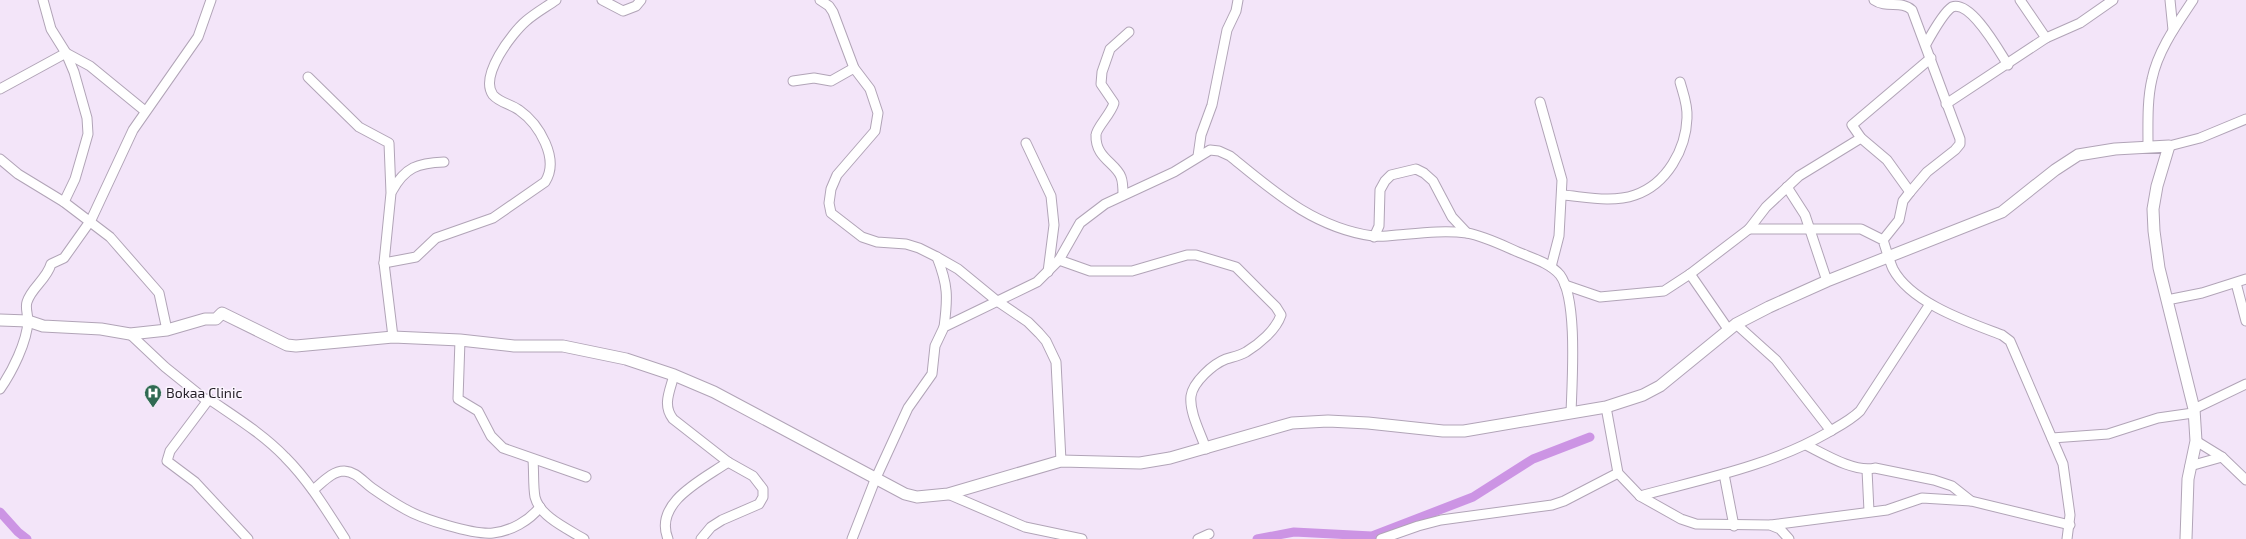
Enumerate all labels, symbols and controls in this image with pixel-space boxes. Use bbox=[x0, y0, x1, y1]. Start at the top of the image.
hospital icon: Bokaa Clinic bbox=[143, 383, 163, 408]
place label: Bokaa Clinic bbox=[166, 384, 242, 401]

